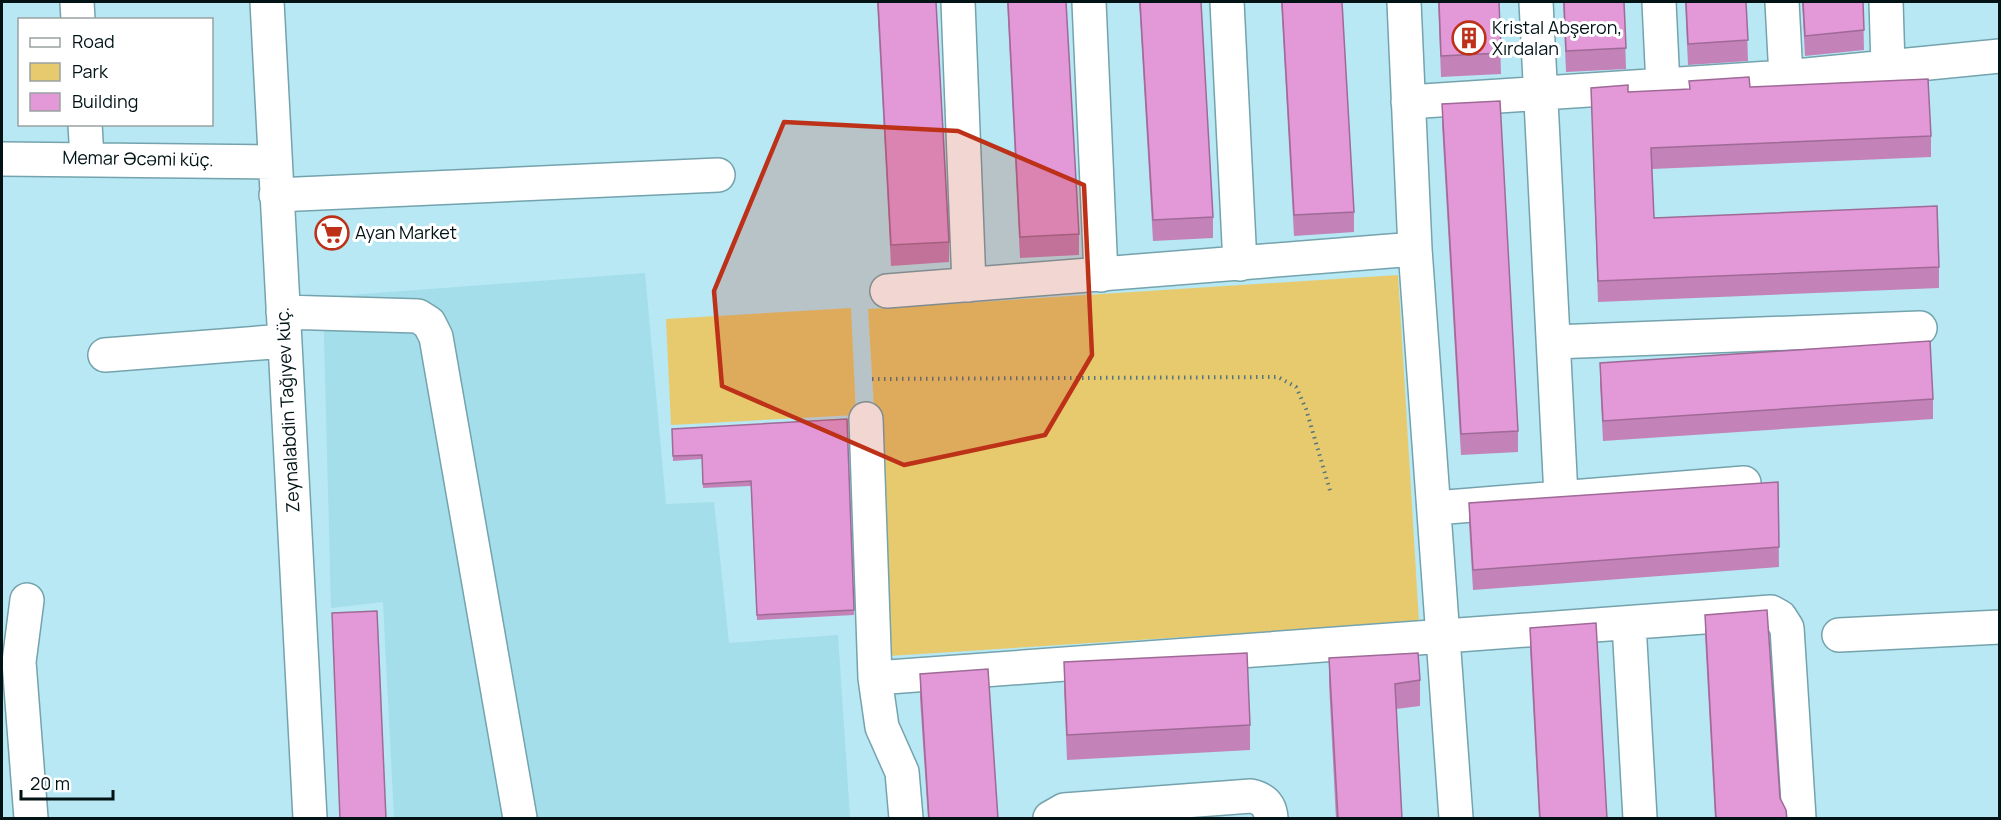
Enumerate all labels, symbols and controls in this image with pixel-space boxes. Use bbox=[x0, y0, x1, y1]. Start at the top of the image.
place label: Kristal Abşeron, Xırdalan bbox=[1492, 15, 1622, 60]
legend bbox=[18, 18, 213, 126]
building icon: Kristal Abşeron, Xırdalan bbox=[1451, 20, 1487, 56]
text: Road bbox=[72, 29, 115, 53]
text: Park bbox=[72, 59, 109, 83]
text: Building bbox=[72, 89, 138, 113]
street label: Memar Əcəmi küç. bbox=[62, 145, 214, 171]
supermarket icon: Ayan Market bbox=[314, 215, 350, 251]
place label: Ayan Market bbox=[355, 220, 457, 244]
street label: Zeynalabdin Tağıyev küç. bbox=[270, 307, 304, 513]
scale bar bbox=[21, 763, 112, 801]
text: 20 m bbox=[30, 771, 70, 795]

